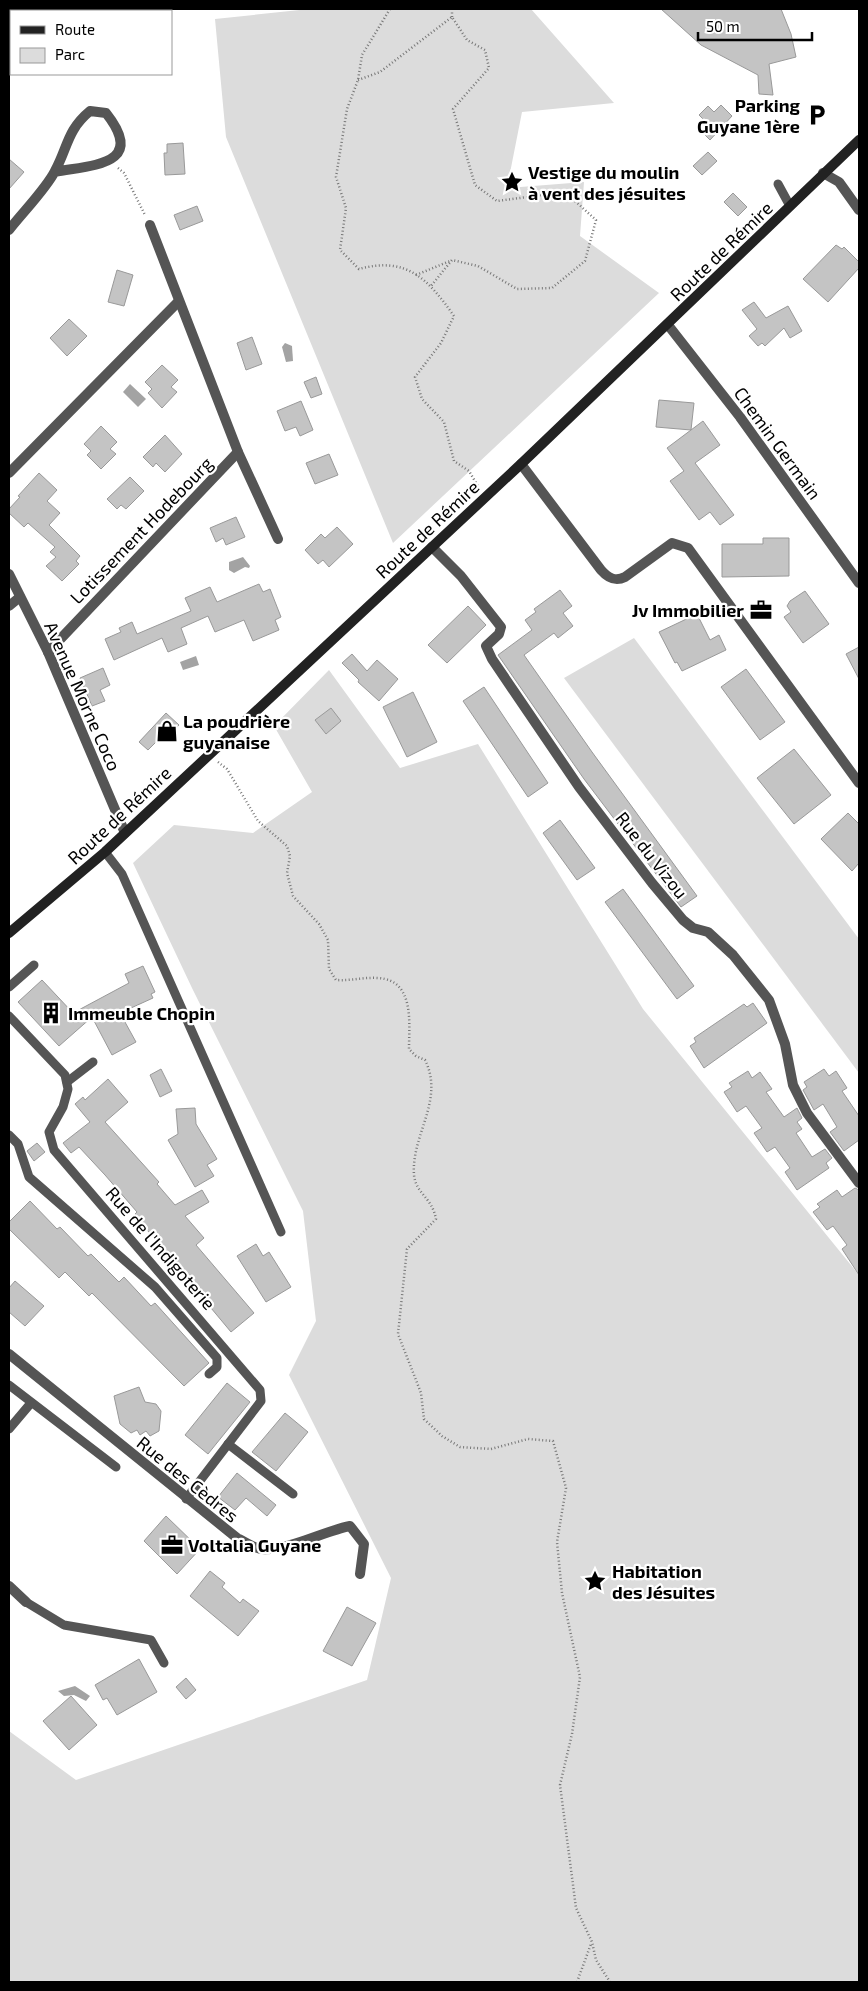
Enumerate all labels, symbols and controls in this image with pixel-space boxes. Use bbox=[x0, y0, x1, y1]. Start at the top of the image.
legend bbox=[10, 10, 172, 75]
scale bar bbox=[698, 10, 812, 42]
text: 50 m bbox=[706, 17, 740, 35]
text: Route bbox=[55, 20, 95, 38]
text: Parc bbox=[55, 45, 85, 63]
place label: Parking Guyane 1ère bbox=[697, 94, 801, 137]
parking icon: Parking Guyane 1ère bbox=[804, 102, 830, 128]
place label: Vestige du moulin à vent des jésuites bbox=[528, 161, 686, 204]
place icon: Vestige du moulin à vent des jésuites bbox=[499, 169, 525, 195]
street label: Route de Rémire bbox=[665, 197, 777, 305]
street label: Chemin Germain bbox=[730, 382, 826, 504]
street label: Lotissement Hodebourg bbox=[65, 452, 217, 608]
street label: Route de Rémire bbox=[371, 475, 483, 583]
office icon: Jv Immobilier bbox=[748, 597, 774, 623]
place label: Jv Immobilier bbox=[632, 599, 744, 621]
street label: Avenue Morne Coco bbox=[40, 618, 126, 774]
place label: La poudrière guyanaise bbox=[183, 710, 290, 753]
shop icon: La poudrière guyanaise bbox=[154, 718, 180, 744]
street label: Route de Rémire bbox=[63, 761, 175, 869]
street label: Rue du Vizou bbox=[611, 807, 693, 903]
building icon: Immeuble Chopin bbox=[38, 1000, 64, 1026]
place label: Immeuble Chopin bbox=[68, 1002, 215, 1024]
street label: Rue de l'Indigoterie bbox=[102, 1182, 220, 1314]
street label: Rue des Cèdres bbox=[133, 1431, 243, 1527]
office icon: Voltalia Guyane bbox=[159, 1532, 185, 1558]
place label: Voltalia Guyane bbox=[188, 1534, 321, 1556]
place label: Habitation des Jésuites bbox=[612, 1560, 715, 1603]
place icon: Habitation des Jésuites bbox=[582, 1568, 608, 1594]

